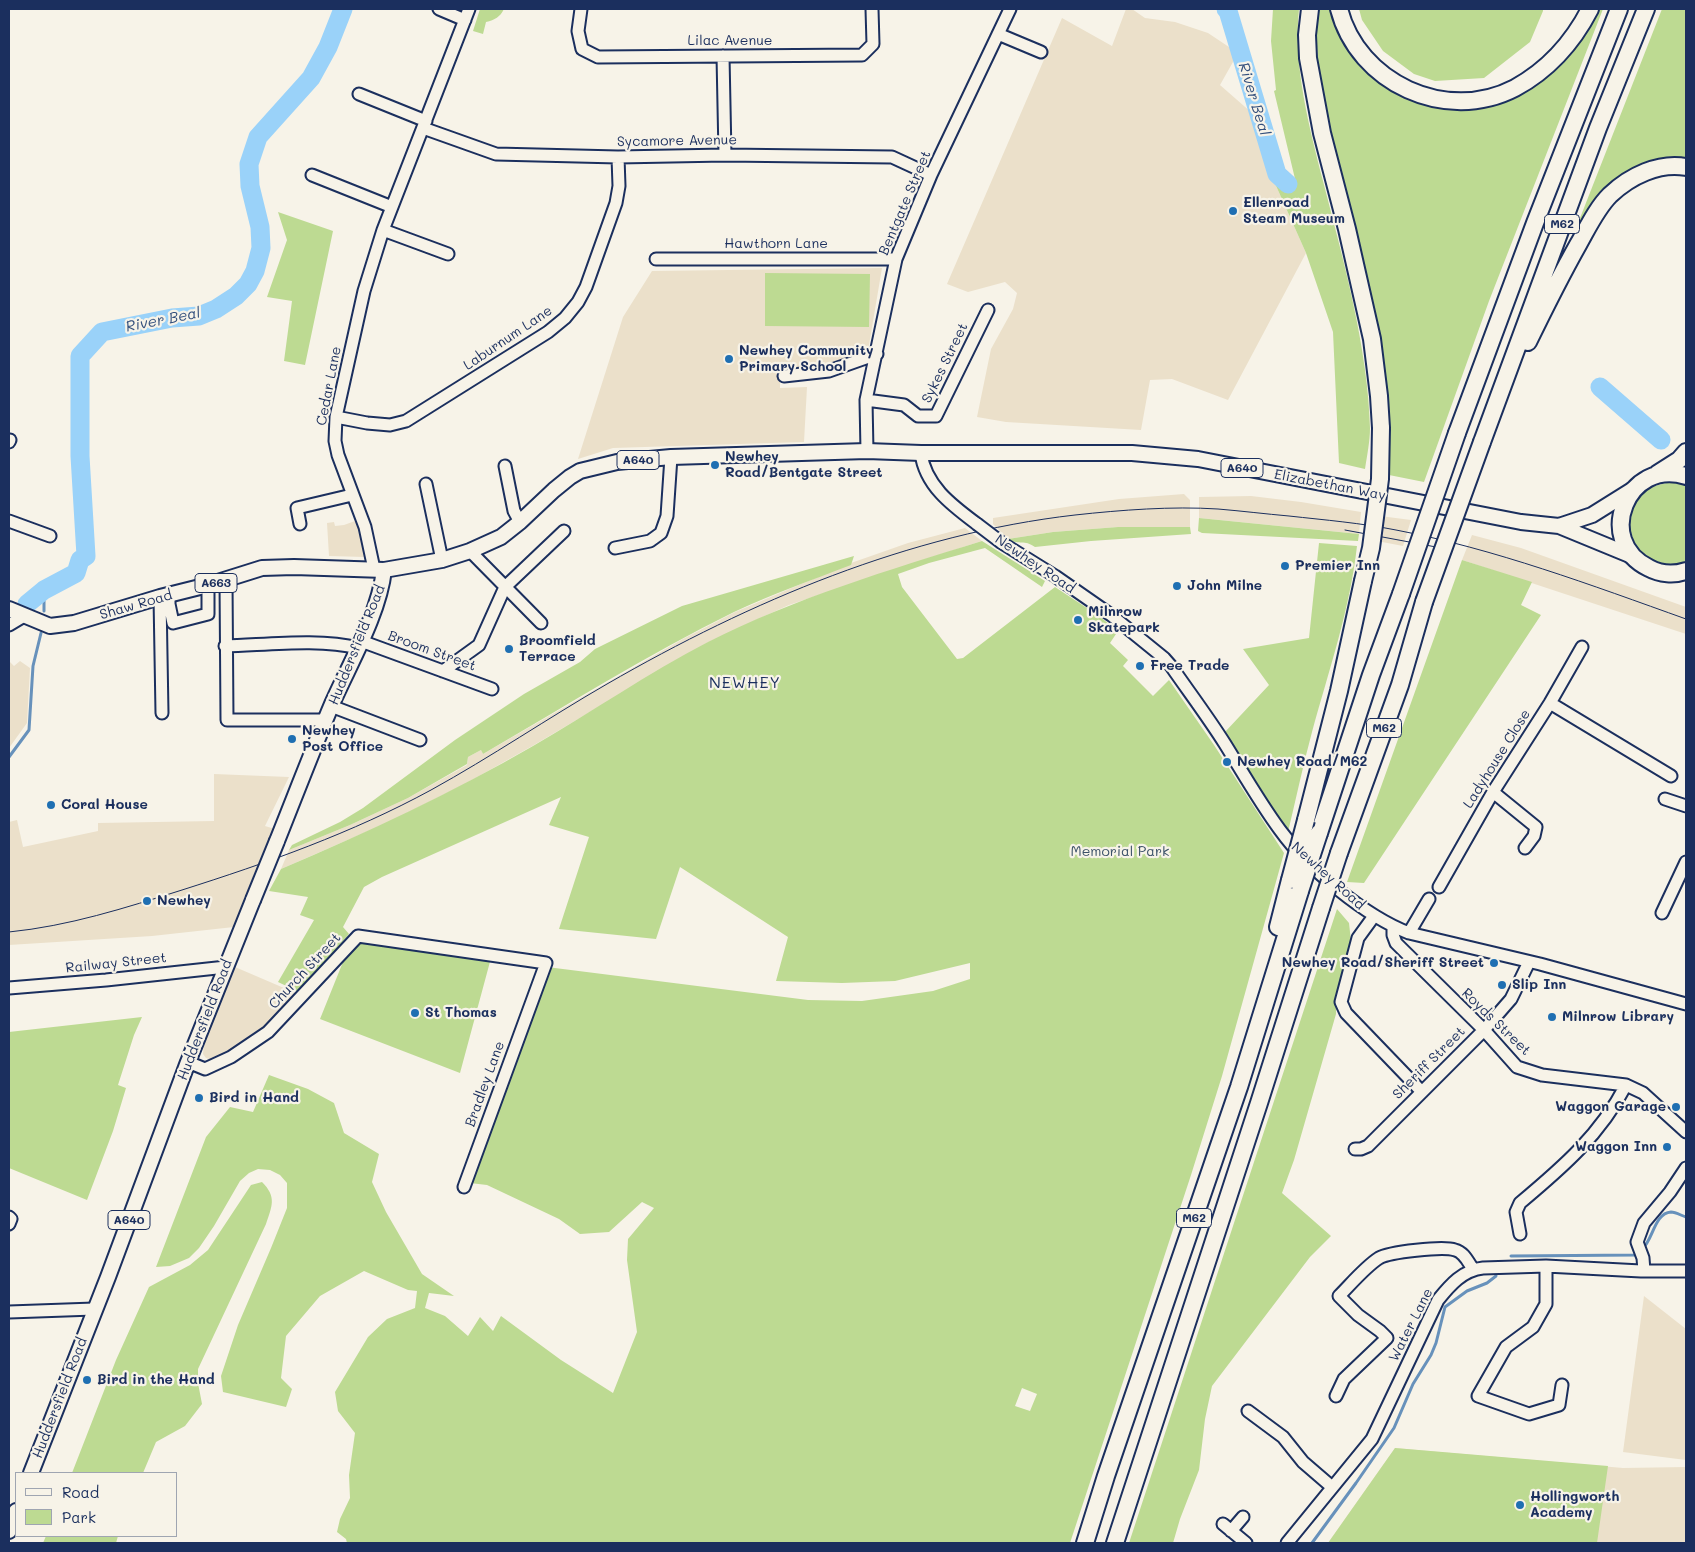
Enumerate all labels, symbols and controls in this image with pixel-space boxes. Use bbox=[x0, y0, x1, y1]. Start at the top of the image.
street label: Lilac Avenue bbox=[687, 33, 773, 49]
water label: River Beal bbox=[1234, 60, 1274, 138]
street label: Sycamore Avenue bbox=[617, 132, 737, 150]
street label: Bentgate Street bbox=[875, 148, 935, 258]
place label: Ellenroad Steam Museum bbox=[1243, 195, 1345, 228]
marker: Ellenroad Steam Museum bbox=[1227, 205, 1239, 217]
road number: M62 bbox=[1544, 214, 1580, 233]
street label: Hawthorn Lane bbox=[724, 236, 828, 252]
street label: Laburnum Lane bbox=[461, 302, 555, 374]
water label: River Beal bbox=[124, 304, 202, 336]
street label: Sykes Street bbox=[918, 320, 972, 406]
place label: Newhey Community Primary School bbox=[739, 343, 874, 376]
street label: Cedar Lane bbox=[313, 345, 345, 427]
marker: Newhey Community Primary School bbox=[723, 353, 735, 365]
place label: Newhey Road/Bentgate Street bbox=[725, 449, 883, 482]
road number: A640 bbox=[617, 450, 659, 470]
road number: A640 bbox=[1221, 458, 1263, 478]
marker: Newhey Road/Bentgate Street bbox=[709, 459, 721, 471]
street label: Elizabethan Way bbox=[1273, 466, 1387, 504]
street label: Newhey Road bbox=[992, 531, 1078, 597]
place label: Premier Inn bbox=[1295, 558, 1380, 574]
marker: Premier Inn bbox=[1279, 560, 1291, 572]
road number: A663 bbox=[195, 574, 237, 592]
place label: John Milne bbox=[1187, 578, 1262, 594]
marker: John Milne bbox=[1171, 580, 1183, 592]
street label: Huddersfield Road bbox=[325, 582, 389, 708]
street label: Shaw Road bbox=[98, 587, 174, 623]
place label: Milnrow Skatepark bbox=[1088, 604, 1160, 636]
marker: Milnrow Skatepark bbox=[1072, 614, 1084, 626]
street label: Broom Street bbox=[386, 627, 478, 675]
place label: Broomfield Terrace bbox=[519, 633, 596, 666]
marker: Broomfield Terrace bbox=[503, 643, 515, 655]
place label: Free Trade bbox=[1150, 658, 1229, 674]
marker: Free Trade bbox=[1134, 660, 1146, 672]
district label: NEWHEY bbox=[708, 673, 782, 693]
street label: Ladyhouse Close bbox=[1460, 706, 1534, 812]
road number: M62 bbox=[1366, 718, 1402, 738]
place label: Newhey Post Office bbox=[302, 723, 383, 756]
marker: Newhey Post Office bbox=[286, 733, 298, 745]
place label: Newhey Road/M62 bbox=[1237, 754, 1367, 770]
marker: Newhey Road/M62 bbox=[1221, 756, 1233, 768]
place label: Coral House bbox=[61, 797, 148, 813]
marker: Coral House bbox=[45, 799, 57, 811]
street label: Newhey Road bbox=[1288, 839, 1368, 913]
park label: Memorial Park bbox=[1070, 844, 1170, 860]
place label: Newhey bbox=[157, 893, 211, 909]
marker: Newhey bbox=[141, 895, 153, 907]
street label: Church Street bbox=[266, 930, 344, 1012]
street label: Railway Street bbox=[65, 949, 167, 977]
place label: Newhey Road/Sheriff Street bbox=[1282, 955, 1484, 971]
street label: Huddersfield Road bbox=[174, 957, 236, 1083]
marker: Newhey Road/Sheriff Street bbox=[1488, 957, 1500, 969]
place label: Slip Inn bbox=[1512, 977, 1566, 993]
marker: Slip Inn bbox=[1496, 979, 1508, 991]
street label: Royds Street bbox=[1458, 985, 1534, 1059]
place label: St Thomas bbox=[425, 1005, 497, 1021]
marker: St Thomas bbox=[409, 1007, 421, 1019]
place label: Milnrow Library bbox=[1562, 1009, 1674, 1025]
marker: Milnrow Library bbox=[1546, 1011, 1558, 1023]
street label: Sheriff Street bbox=[1389, 1023, 1469, 1103]
street label: Bradley Lane bbox=[462, 1039, 508, 1129]
place label: Bird in Hand bbox=[209, 1090, 299, 1106]
marker: Bird in Hand bbox=[193, 1092, 205, 1104]
place label: Waggon Garage bbox=[1555, 1099, 1666, 1115]
marker: Waggon Garage bbox=[1670, 1101, 1682, 1113]
place label: Waggon Inn bbox=[1575, 1139, 1657, 1155]
marker: Waggon Inn bbox=[1661, 1141, 1673, 1153]
road number: M62 bbox=[1176, 1208, 1212, 1228]
road number: A640 bbox=[108, 1210, 150, 1230]
street label: Water Lane bbox=[1385, 1286, 1437, 1364]
street label: Huddersfield Road bbox=[29, 1335, 91, 1461]
place label: Bird in the Hand bbox=[97, 1372, 215, 1388]
marker: Bird in the Hand bbox=[81, 1374, 93, 1386]
legend bbox=[15, 1472, 178, 1537]
text: Road bbox=[62, 1482, 99, 1502]
place label: Hollingworth Academy bbox=[1530, 1489, 1619, 1521]
marker: Hollingworth Academy bbox=[1514, 1499, 1526, 1511]
text: Park bbox=[62, 1507, 96, 1527]

